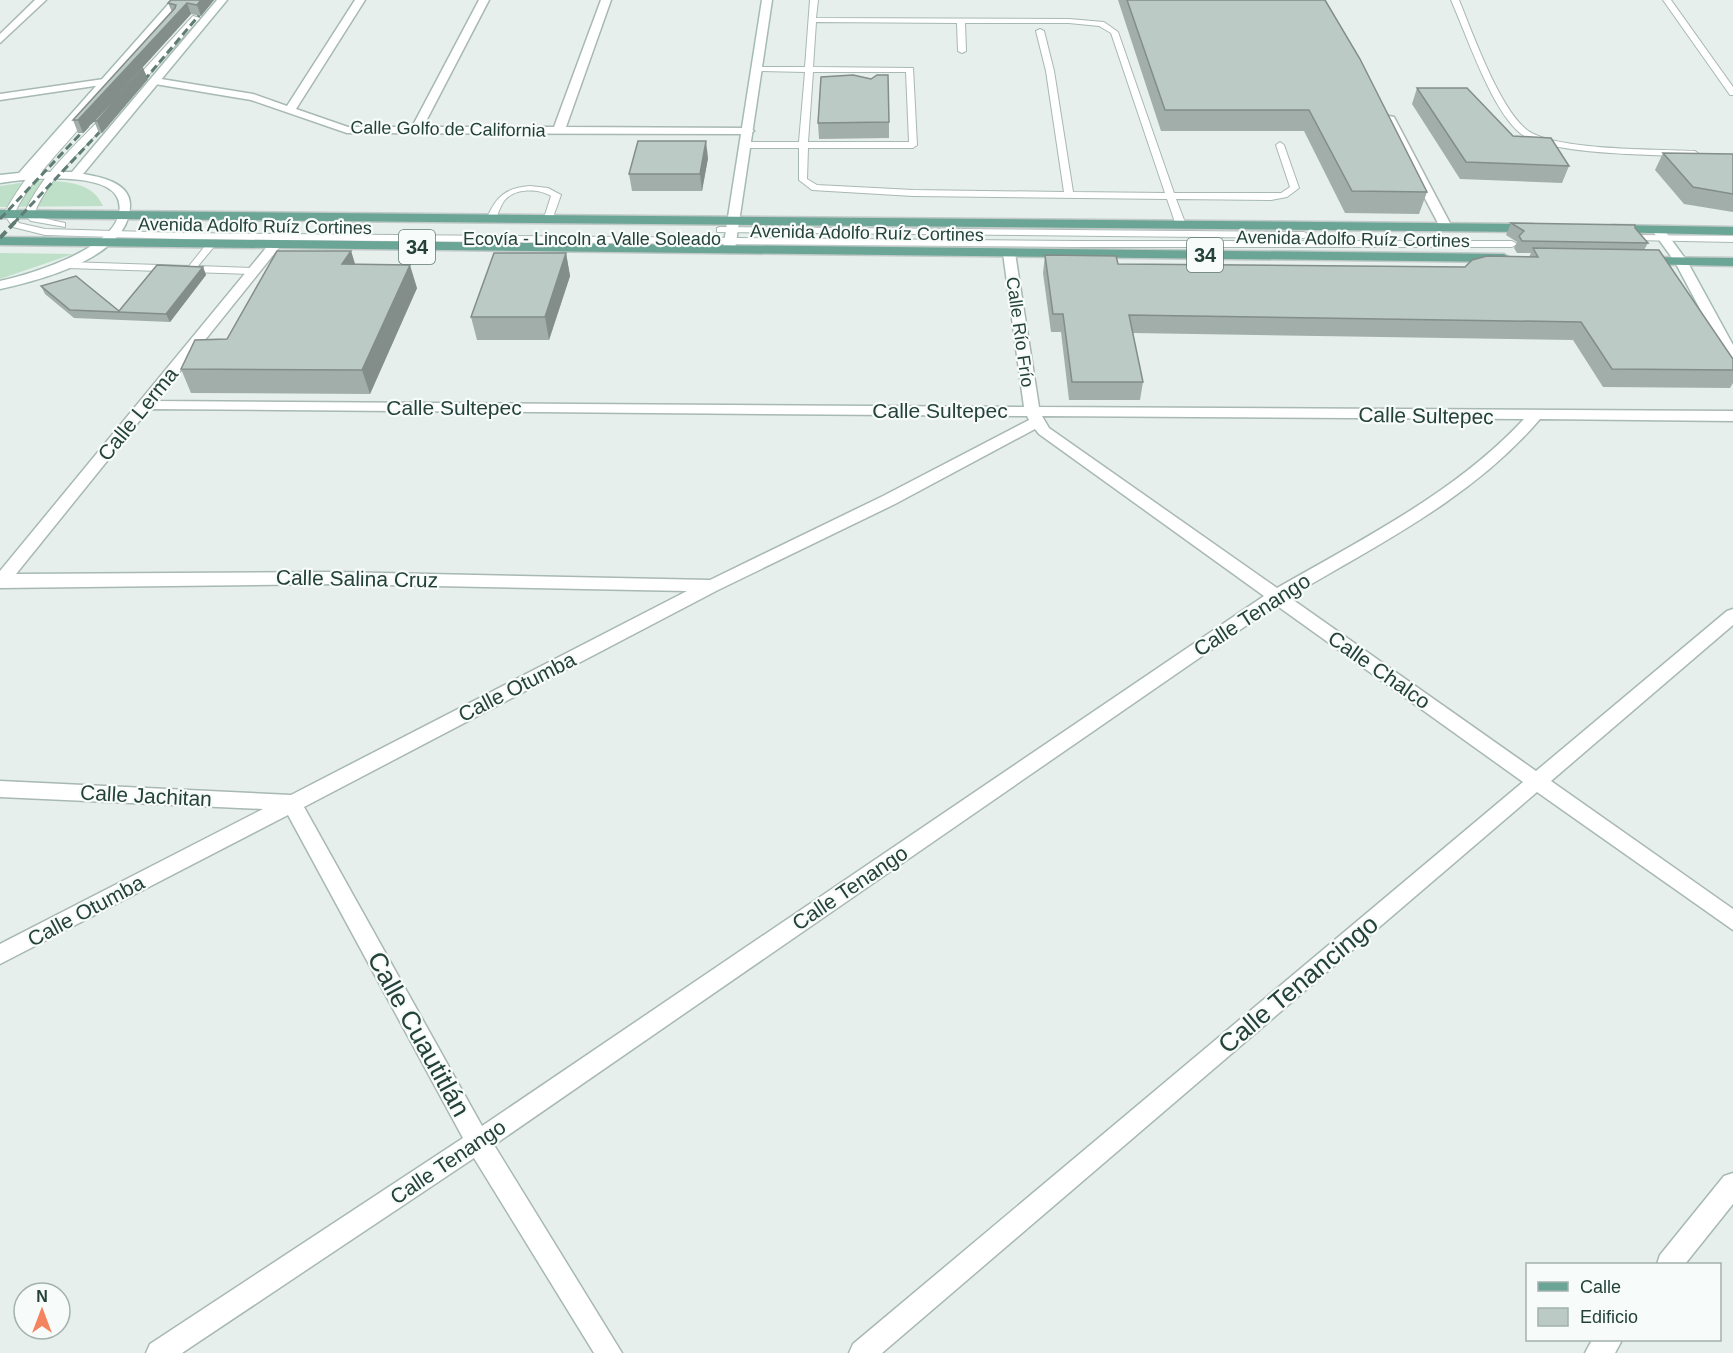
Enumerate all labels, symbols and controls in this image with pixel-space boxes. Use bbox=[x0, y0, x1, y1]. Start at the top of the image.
street label: Calle Golfo de California bbox=[350, 117, 547, 141]
street label: Avenida Adolfo Ruíz Cortines bbox=[138, 214, 372, 238]
street label: Avenida Adolfo Ruíz Cortines bbox=[750, 221, 984, 245]
street label: Avenida Adolfo Ruíz Cortines bbox=[1236, 227, 1470, 251]
street label: Ecovía - Lincoln a Valle Soleado bbox=[463, 229, 721, 249]
road number: 34 bbox=[399, 230, 435, 264]
road number: 34 bbox=[1187, 238, 1223, 272]
street label: Calle Río Frío bbox=[1002, 276, 1038, 388]
street label: Calle Lerma bbox=[93, 362, 182, 465]
street label: Calle Sultepec bbox=[386, 396, 522, 419]
street label: Calle Sultepec bbox=[872, 399, 1008, 422]
street label: Calle Sultepec bbox=[1358, 403, 1494, 428]
street label: Calle Salina Cruz bbox=[276, 566, 438, 591]
street label: Calle Tenango bbox=[1189, 568, 1314, 661]
street label: Calle Chalco bbox=[1324, 626, 1435, 713]
street label: Calle Otumba bbox=[454, 647, 579, 726]
street label: Calle Jachitan bbox=[80, 781, 212, 810]
street label: Calle Tenango bbox=[788, 841, 912, 935]
street label: Calle Otumba bbox=[24, 870, 148, 951]
street label: Calle Tenancingo bbox=[1212, 909, 1384, 1059]
street label: Calle Cuautitlán bbox=[361, 946, 477, 1122]
street label: Calle Tenango bbox=[386, 1115, 510, 1209]
legend bbox=[1526, 1263, 1721, 1341]
text: Calle bbox=[1580, 1277, 1621, 1297]
north arrow bbox=[12, 1281, 72, 1341]
text: N bbox=[36, 1288, 48, 1305]
text: Edificio bbox=[1580, 1307, 1638, 1327]

